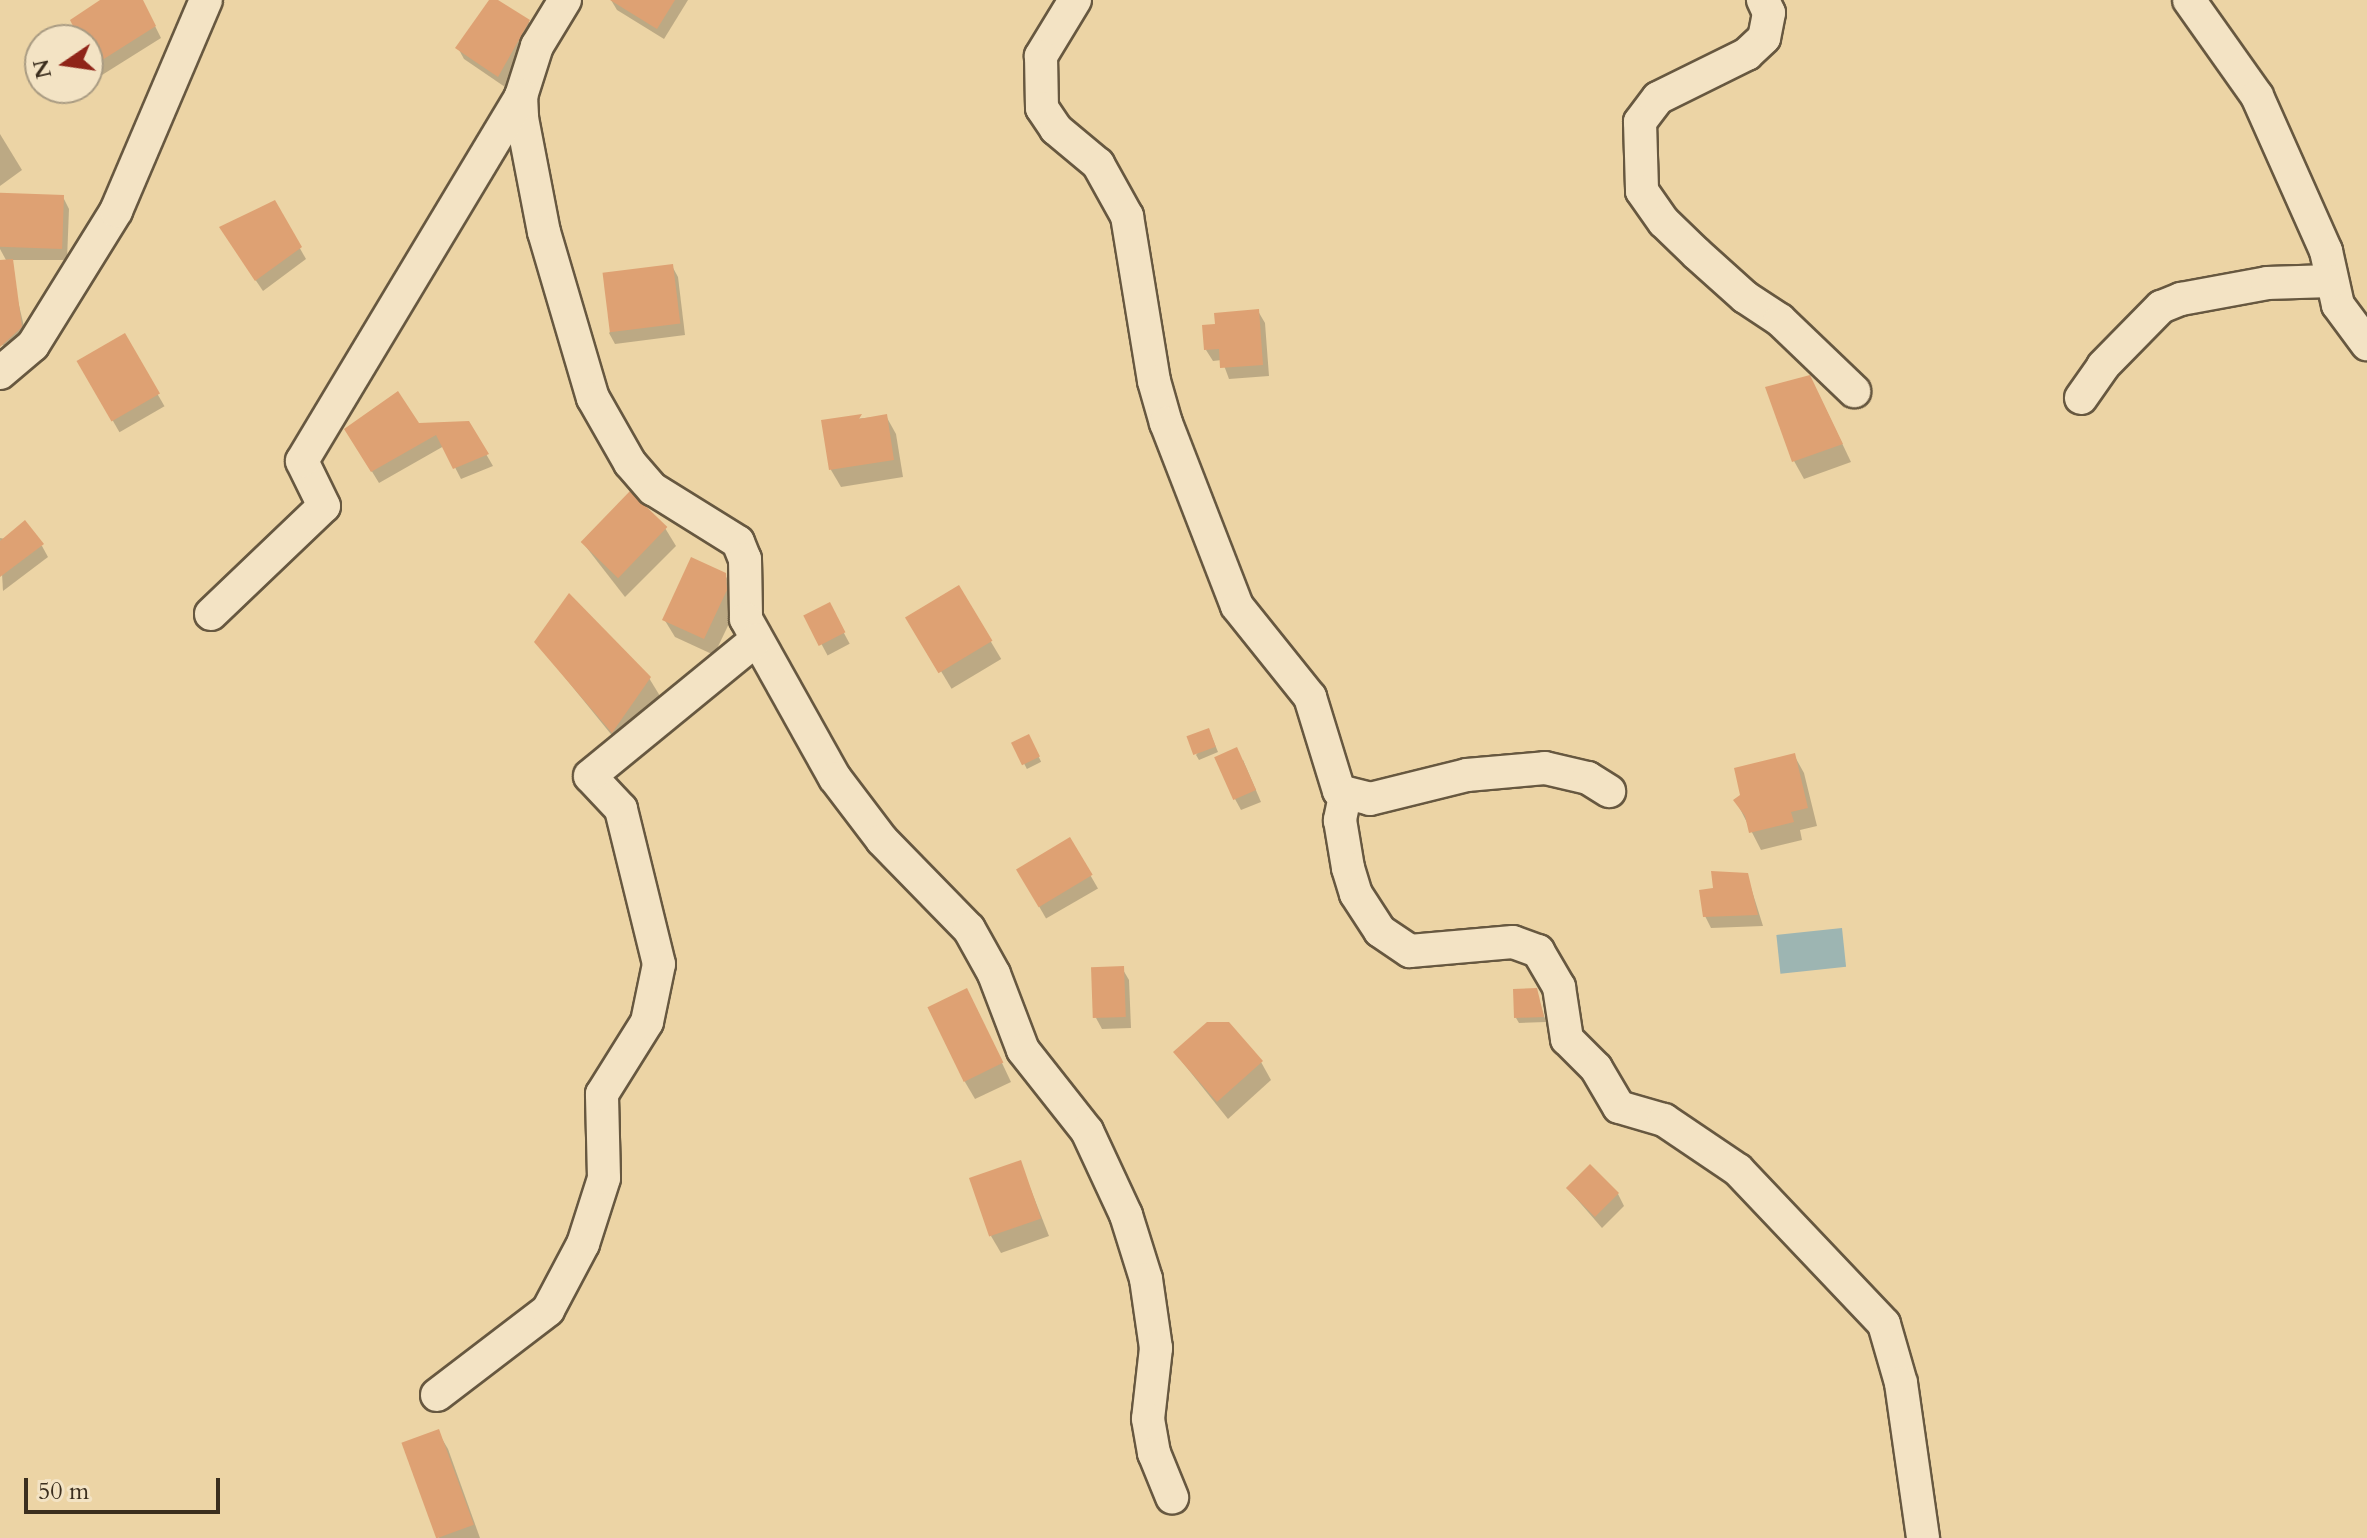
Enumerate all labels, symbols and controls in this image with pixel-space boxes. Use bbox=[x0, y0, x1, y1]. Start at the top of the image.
north arrow bbox=[24, 24, 104, 104]
text: N bbox=[26, 56, 59, 82]
scale bar bbox=[28, 1462, 224, 1512]
text: 50 m bbox=[38, 1475, 89, 1508]

